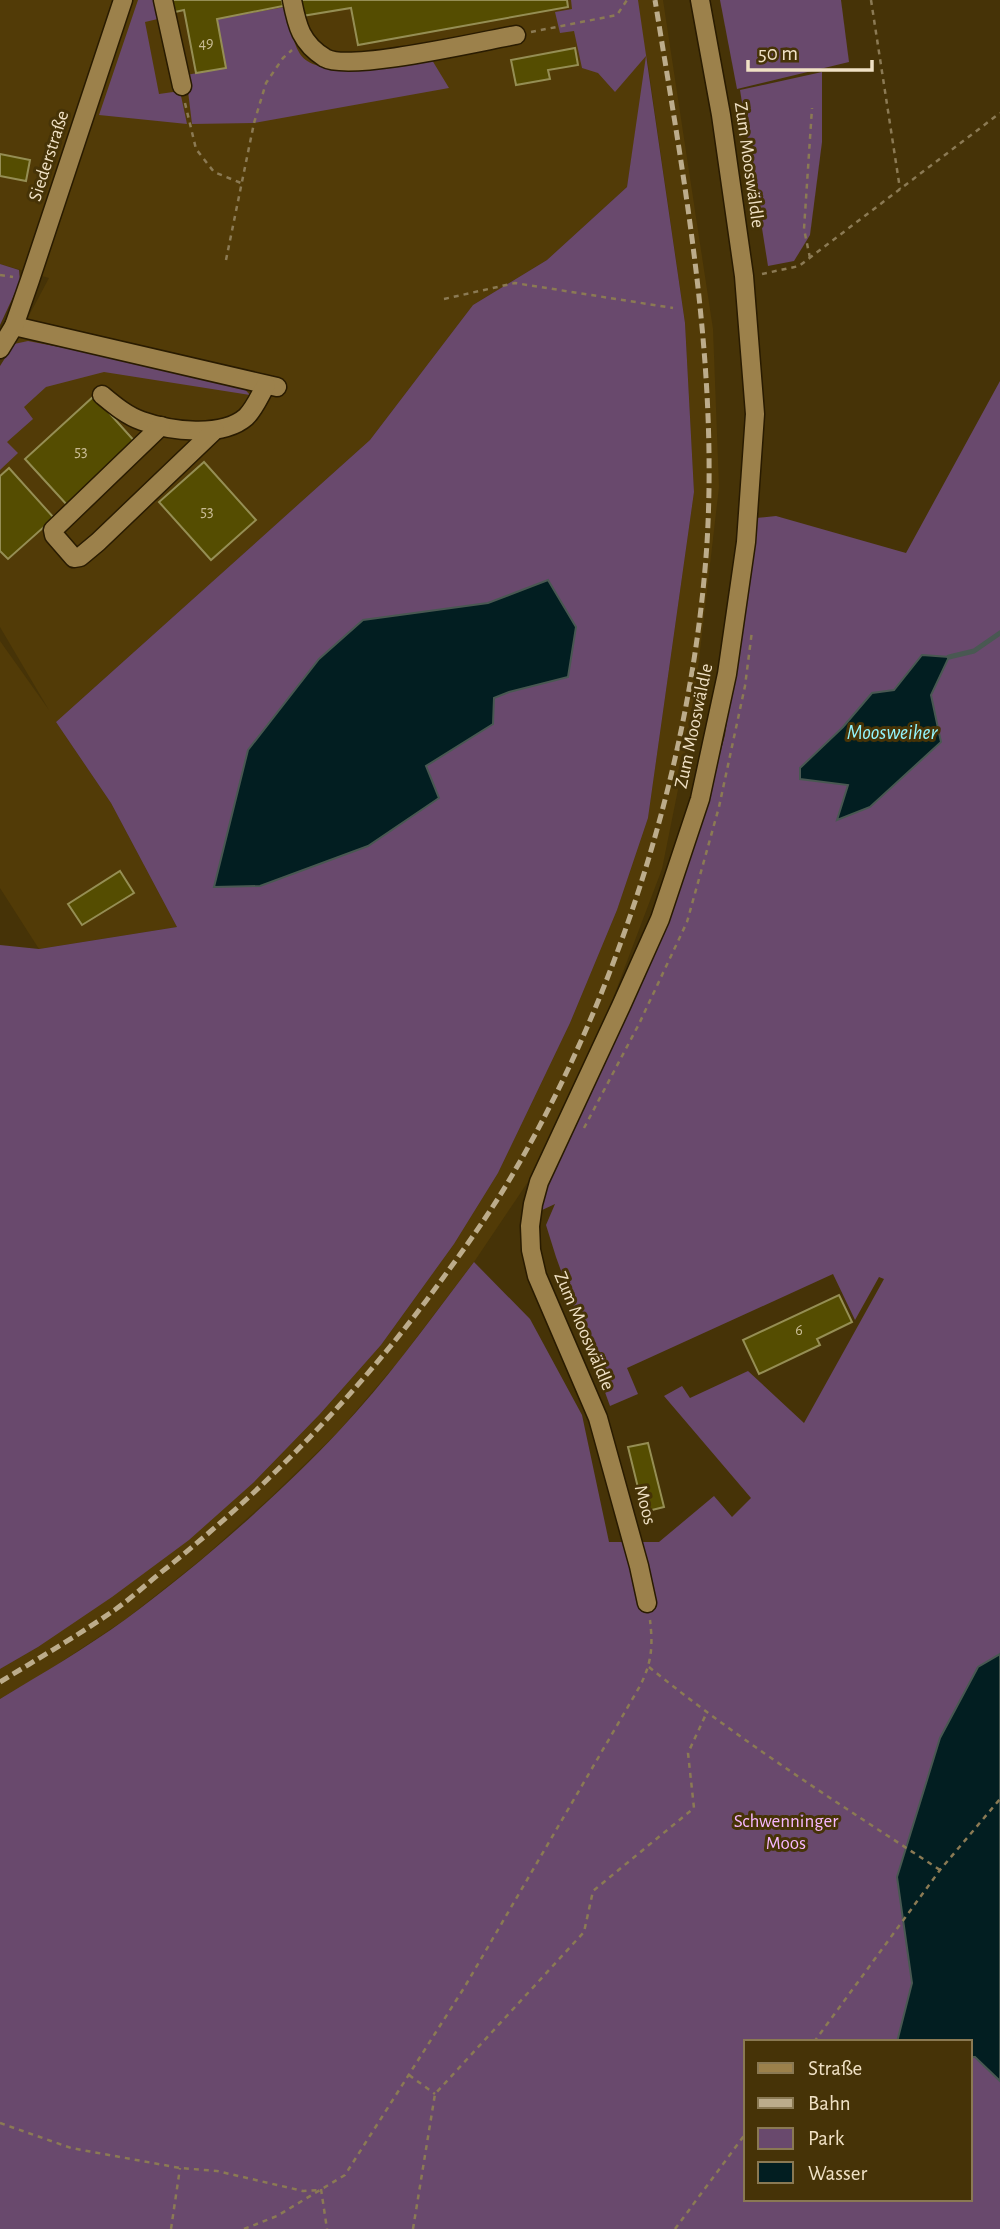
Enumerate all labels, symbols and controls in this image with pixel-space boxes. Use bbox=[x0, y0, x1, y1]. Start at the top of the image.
scale bar bbox=[748, 28, 872, 72]
house number: 49 bbox=[198, 35, 214, 51]
text: 50 m bbox=[758, 43, 798, 64]
street label: Zum Mooswäldle bbox=[731, 101, 767, 229]
street label: Siederstraße bbox=[25, 108, 73, 204]
house number: 53 bbox=[74, 443, 88, 459]
house number: 53 bbox=[200, 503, 214, 519]
street label: Zum Mooswäldle bbox=[671, 662, 717, 790]
water label: Moosweiher bbox=[847, 722, 938, 743]
street label: Zum Mooswäldle bbox=[550, 1269, 618, 1393]
house number: 6 bbox=[795, 1322, 803, 1338]
street label: Moos bbox=[631, 1483, 659, 1527]
park label: Schwenninger Moos bbox=[734, 1812, 838, 1853]
legend bbox=[744, 2040, 972, 2201]
text: Straße bbox=[808, 2058, 862, 2079]
text: Bahn bbox=[808, 2093, 851, 2114]
text: Park bbox=[808, 2128, 845, 2149]
text: Wasser bbox=[808, 2163, 868, 2184]

